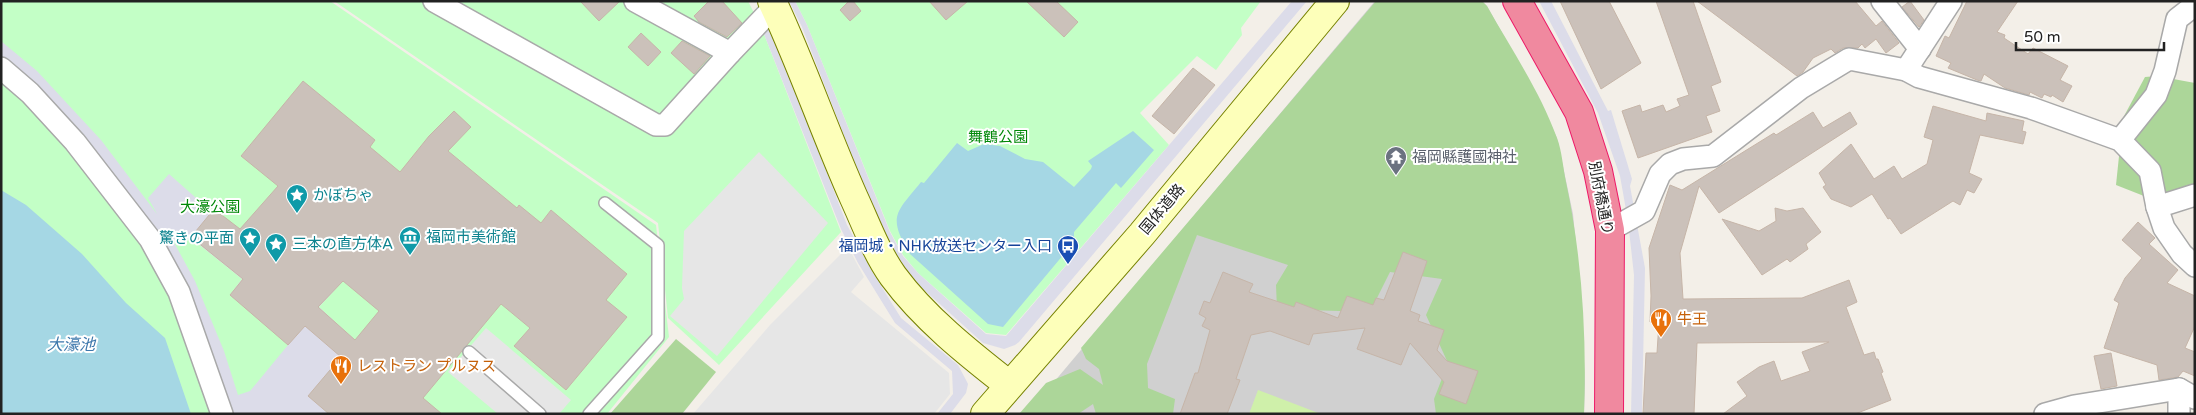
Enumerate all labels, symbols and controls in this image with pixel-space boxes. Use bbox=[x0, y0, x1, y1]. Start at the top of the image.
scale bar bbox=[2016, 20, 2164, 52]
text: 50 m bbox=[2024, 28, 2061, 46]
park label: 舞鶴公園 bbox=[968, 128, 1028, 146]
temple icon: 福岡縣護國神社 bbox=[1384, 145, 1408, 176]
place label: 福岡縣護國神社 bbox=[1412, 148, 1517, 166]
street label: 別府橋通り bbox=[1585, 159, 1617, 237]
street label: 国体道路 bbox=[1136, 180, 1188, 238]
place icon: かぼちゃ bbox=[285, 183, 309, 214]
place label: かぼちゃ bbox=[313, 186, 373, 204]
park label: 大濠公園 bbox=[180, 198, 240, 216]
museum icon: 福岡市美術館 bbox=[398, 225, 422, 256]
place icon: 驚きの平面 bbox=[238, 226, 262, 257]
place label: 福岡市美術館 bbox=[426, 228, 516, 246]
place label: 驚きの平面 bbox=[159, 229, 234, 247]
place icon: 三本の直方体A bbox=[264, 232, 288, 263]
bus stop icon: 福岡城・NHK放送センター入口 bbox=[1056, 234, 1080, 265]
place label: 三本の直方体A bbox=[292, 235, 393, 253]
place label: 福岡城・NHK放送センター入口 bbox=[839, 237, 1052, 255]
restaurant icon: 牛王 bbox=[1649, 307, 1673, 338]
place label: 牛王 bbox=[1677, 310, 1707, 328]
water label: 大濠池 bbox=[47, 335, 97, 355]
restaurant icon: レストラン プルヌス bbox=[329, 354, 353, 385]
place label: レストラン プルヌス bbox=[357, 357, 496, 375]

